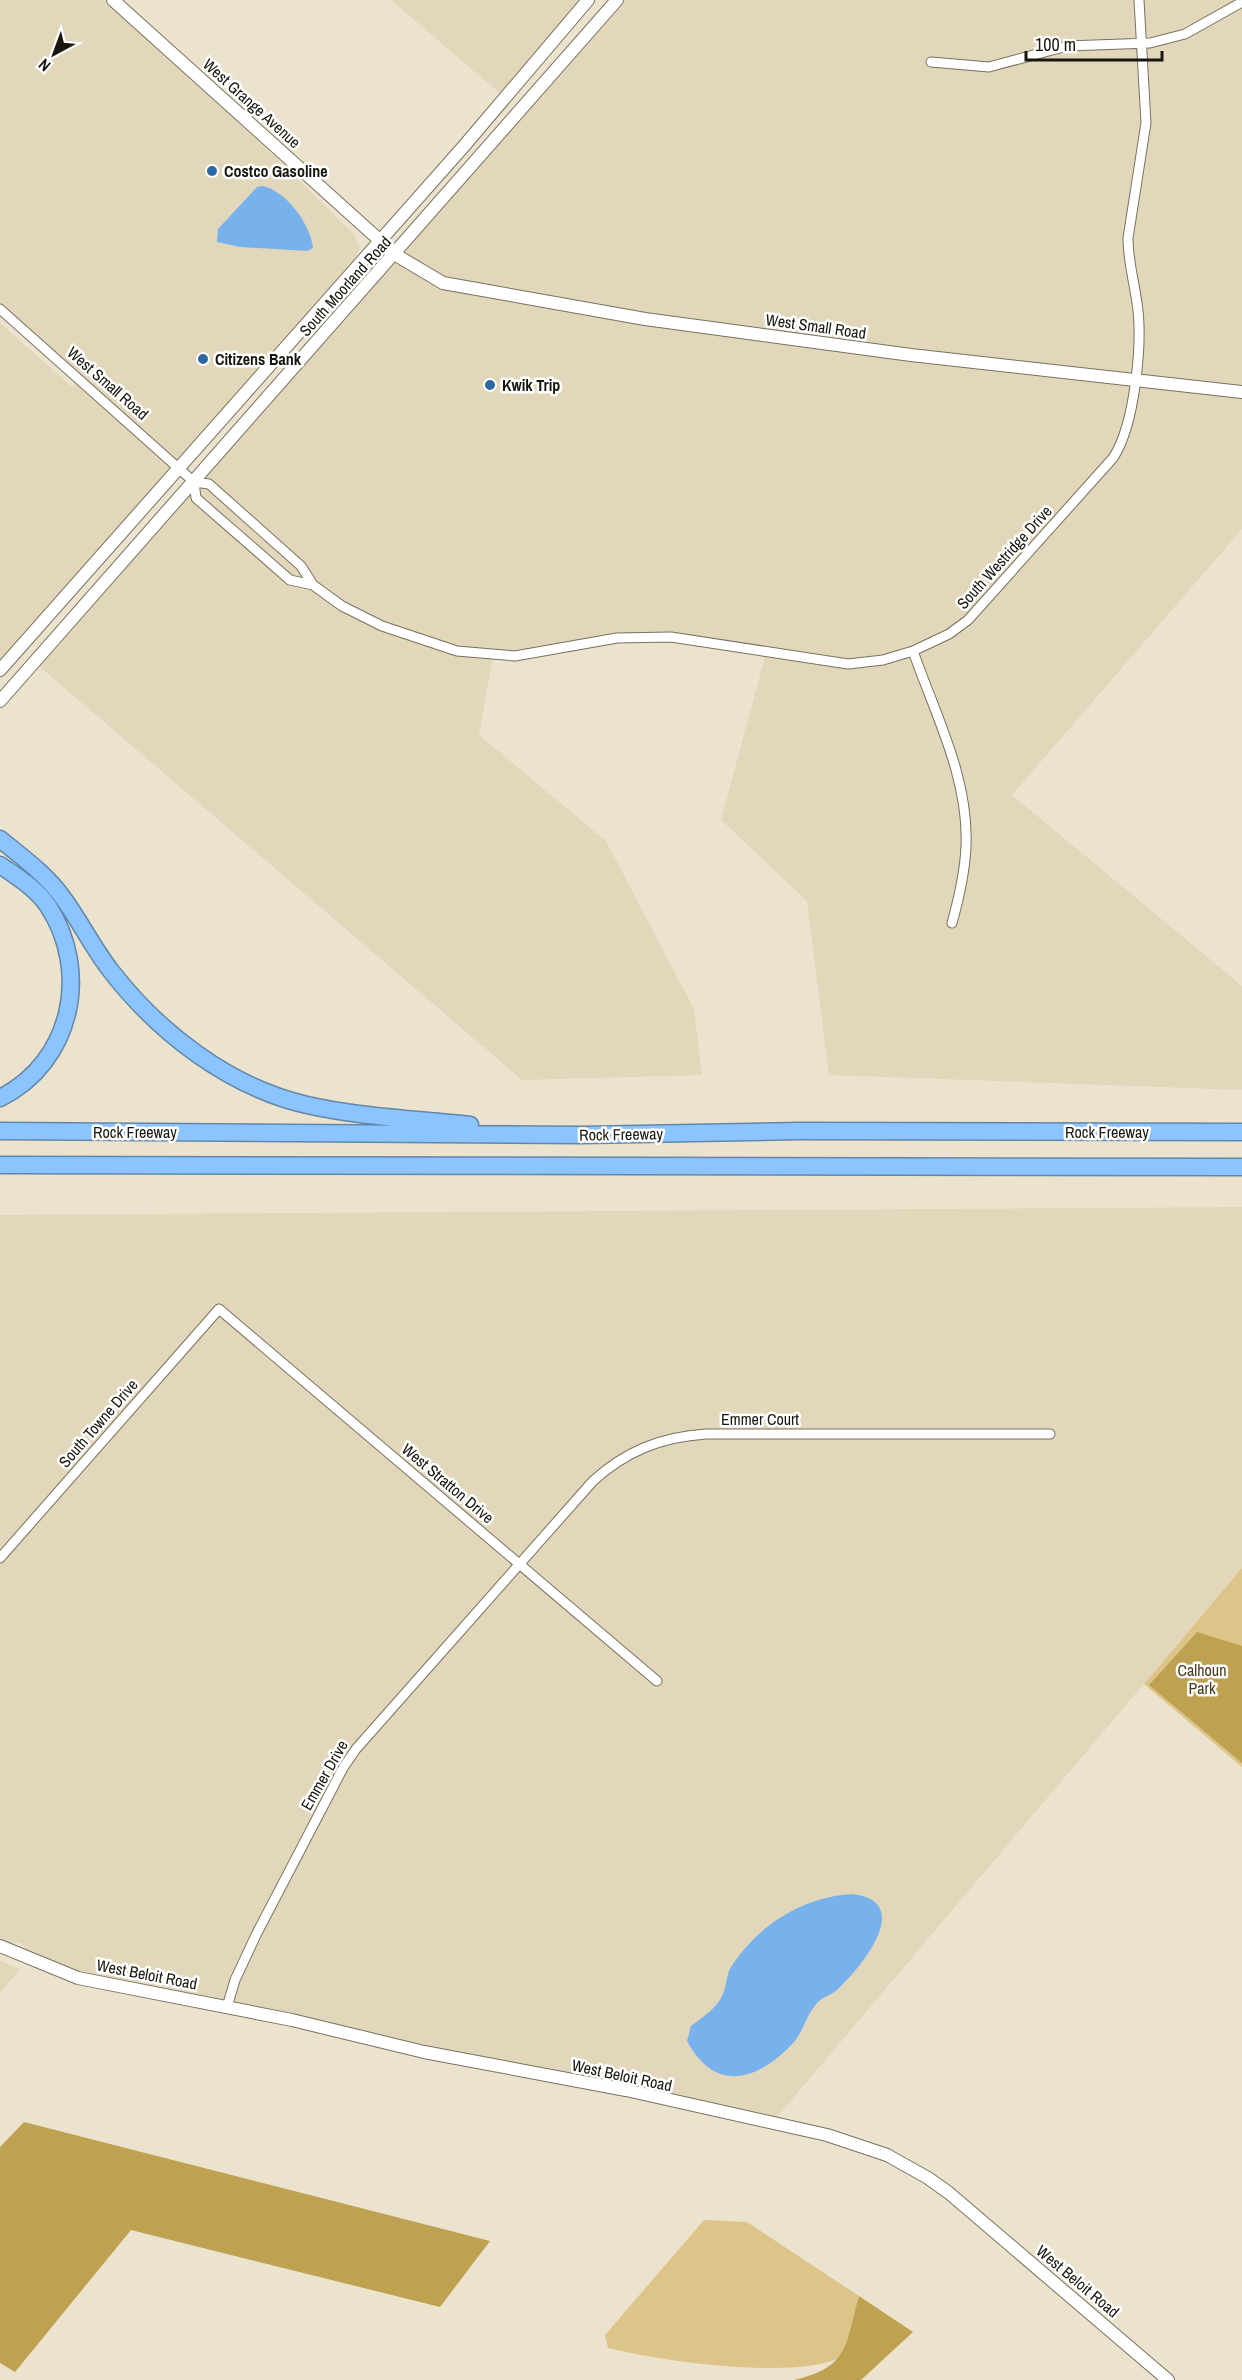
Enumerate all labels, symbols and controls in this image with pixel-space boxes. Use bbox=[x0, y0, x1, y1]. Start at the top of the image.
north arrow bbox=[24, 24, 84, 84]
scale bar bbox=[1026, 24, 1162, 62]
text: 100 m bbox=[1035, 32, 1076, 57]
street label: West Grange Avenue bbox=[198, 53, 306, 153]
text: N bbox=[33, 54, 55, 77]
place label: Costco Gasoline bbox=[224, 160, 328, 182]
marker: Costco Gasoline bbox=[205, 164, 219, 178]
street label: South Moorland Road bbox=[294, 231, 396, 341]
street label: West Small Road bbox=[764, 308, 868, 344]
street label: West Small Road bbox=[63, 342, 153, 424]
place label: Citizens Bank bbox=[215, 348, 302, 370]
marker: Citizens Bank bbox=[196, 352, 210, 366]
place label: Kwik Trip bbox=[502, 374, 560, 396]
marker: Kwik Trip bbox=[483, 378, 497, 392]
street label: South Westridge Drive bbox=[951, 500, 1057, 614]
street label: Rock Freeway bbox=[93, 1121, 177, 1143]
street label: Rock Freeway bbox=[1065, 1121, 1149, 1143]
street label: Rock Freeway bbox=[579, 1122, 664, 1146]
street label: South Towne Drive bbox=[53, 1374, 143, 1472]
street label: Emmer Court bbox=[721, 1408, 799, 1430]
street label: West Stratton Drive bbox=[397, 1438, 499, 1528]
park label: Calhoun Park bbox=[1178, 1659, 1226, 1699]
street label: Emmer Drive bbox=[295, 1736, 353, 1814]
street label: West Beloit Road bbox=[95, 1953, 199, 1995]
street label: West Beloit Road bbox=[570, 2054, 674, 2096]
street label: West Beloit Road bbox=[1032, 2240, 1124, 2322]

